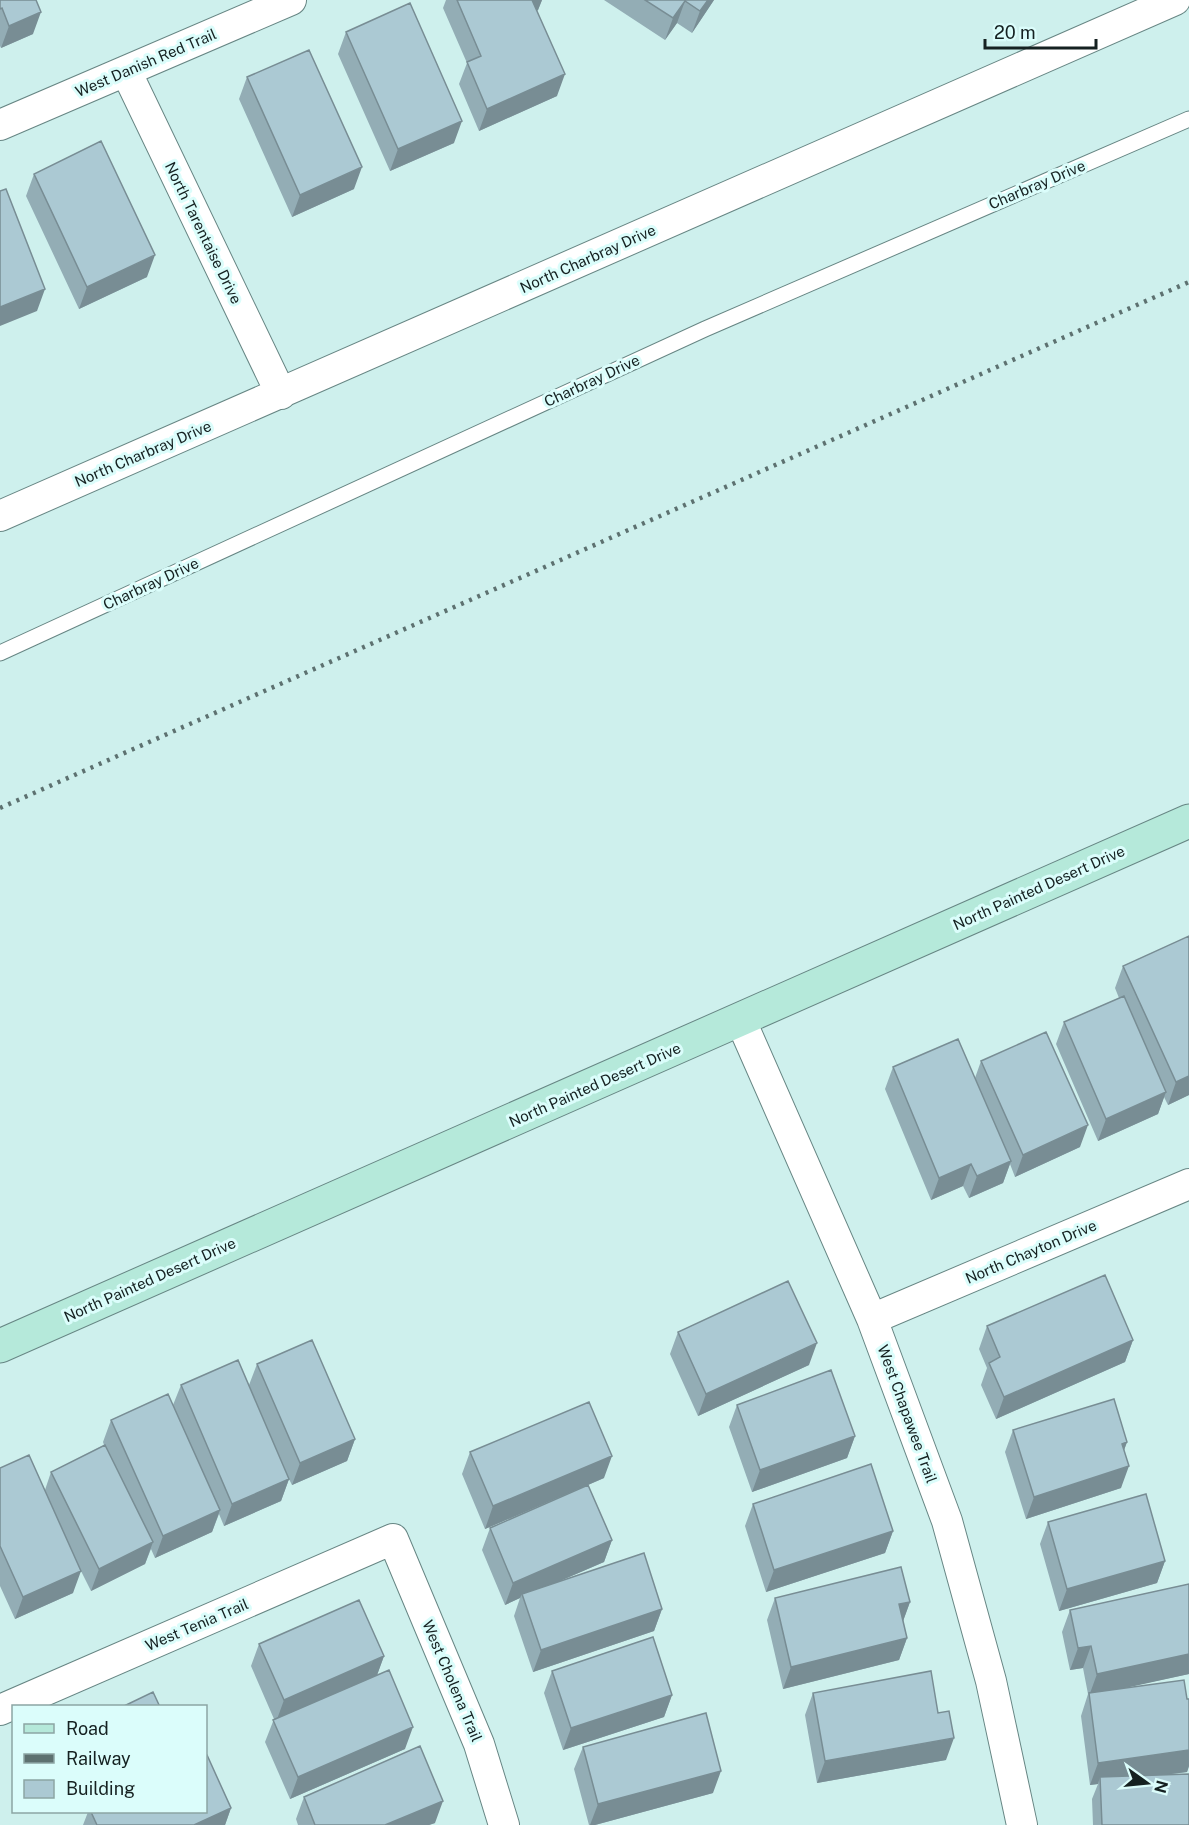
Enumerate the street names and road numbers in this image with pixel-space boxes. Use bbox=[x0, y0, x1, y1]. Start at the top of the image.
street label: West Danish Red Trail bbox=[73, 25, 219, 100]
street label: Charbray Drive bbox=[986, 157, 1088, 213]
street label: North Tarentaise Drive bbox=[162, 159, 245, 306]
street label: North Charbray Drive bbox=[517, 221, 658, 296]
street label: Charbray Drive bbox=[541, 351, 642, 410]
street label: North Charbray Drive bbox=[72, 417, 214, 490]
street label: Charbray Drive bbox=[100, 554, 201, 613]
street label: North Painted Desert Drive bbox=[950, 842, 1127, 933]
street label: North Painted Desert Drive bbox=[506, 1039, 683, 1130]
street label: North Chayton Drive bbox=[963, 1216, 1099, 1287]
street label: North Painted Desert Drive bbox=[61, 1234, 238, 1325]
street label: West Chapawee Trail bbox=[875, 1342, 940, 1485]
street label: West Tenia Trail bbox=[143, 1595, 251, 1654]
street label: West Cholena Trail bbox=[419, 1617, 486, 1744]

